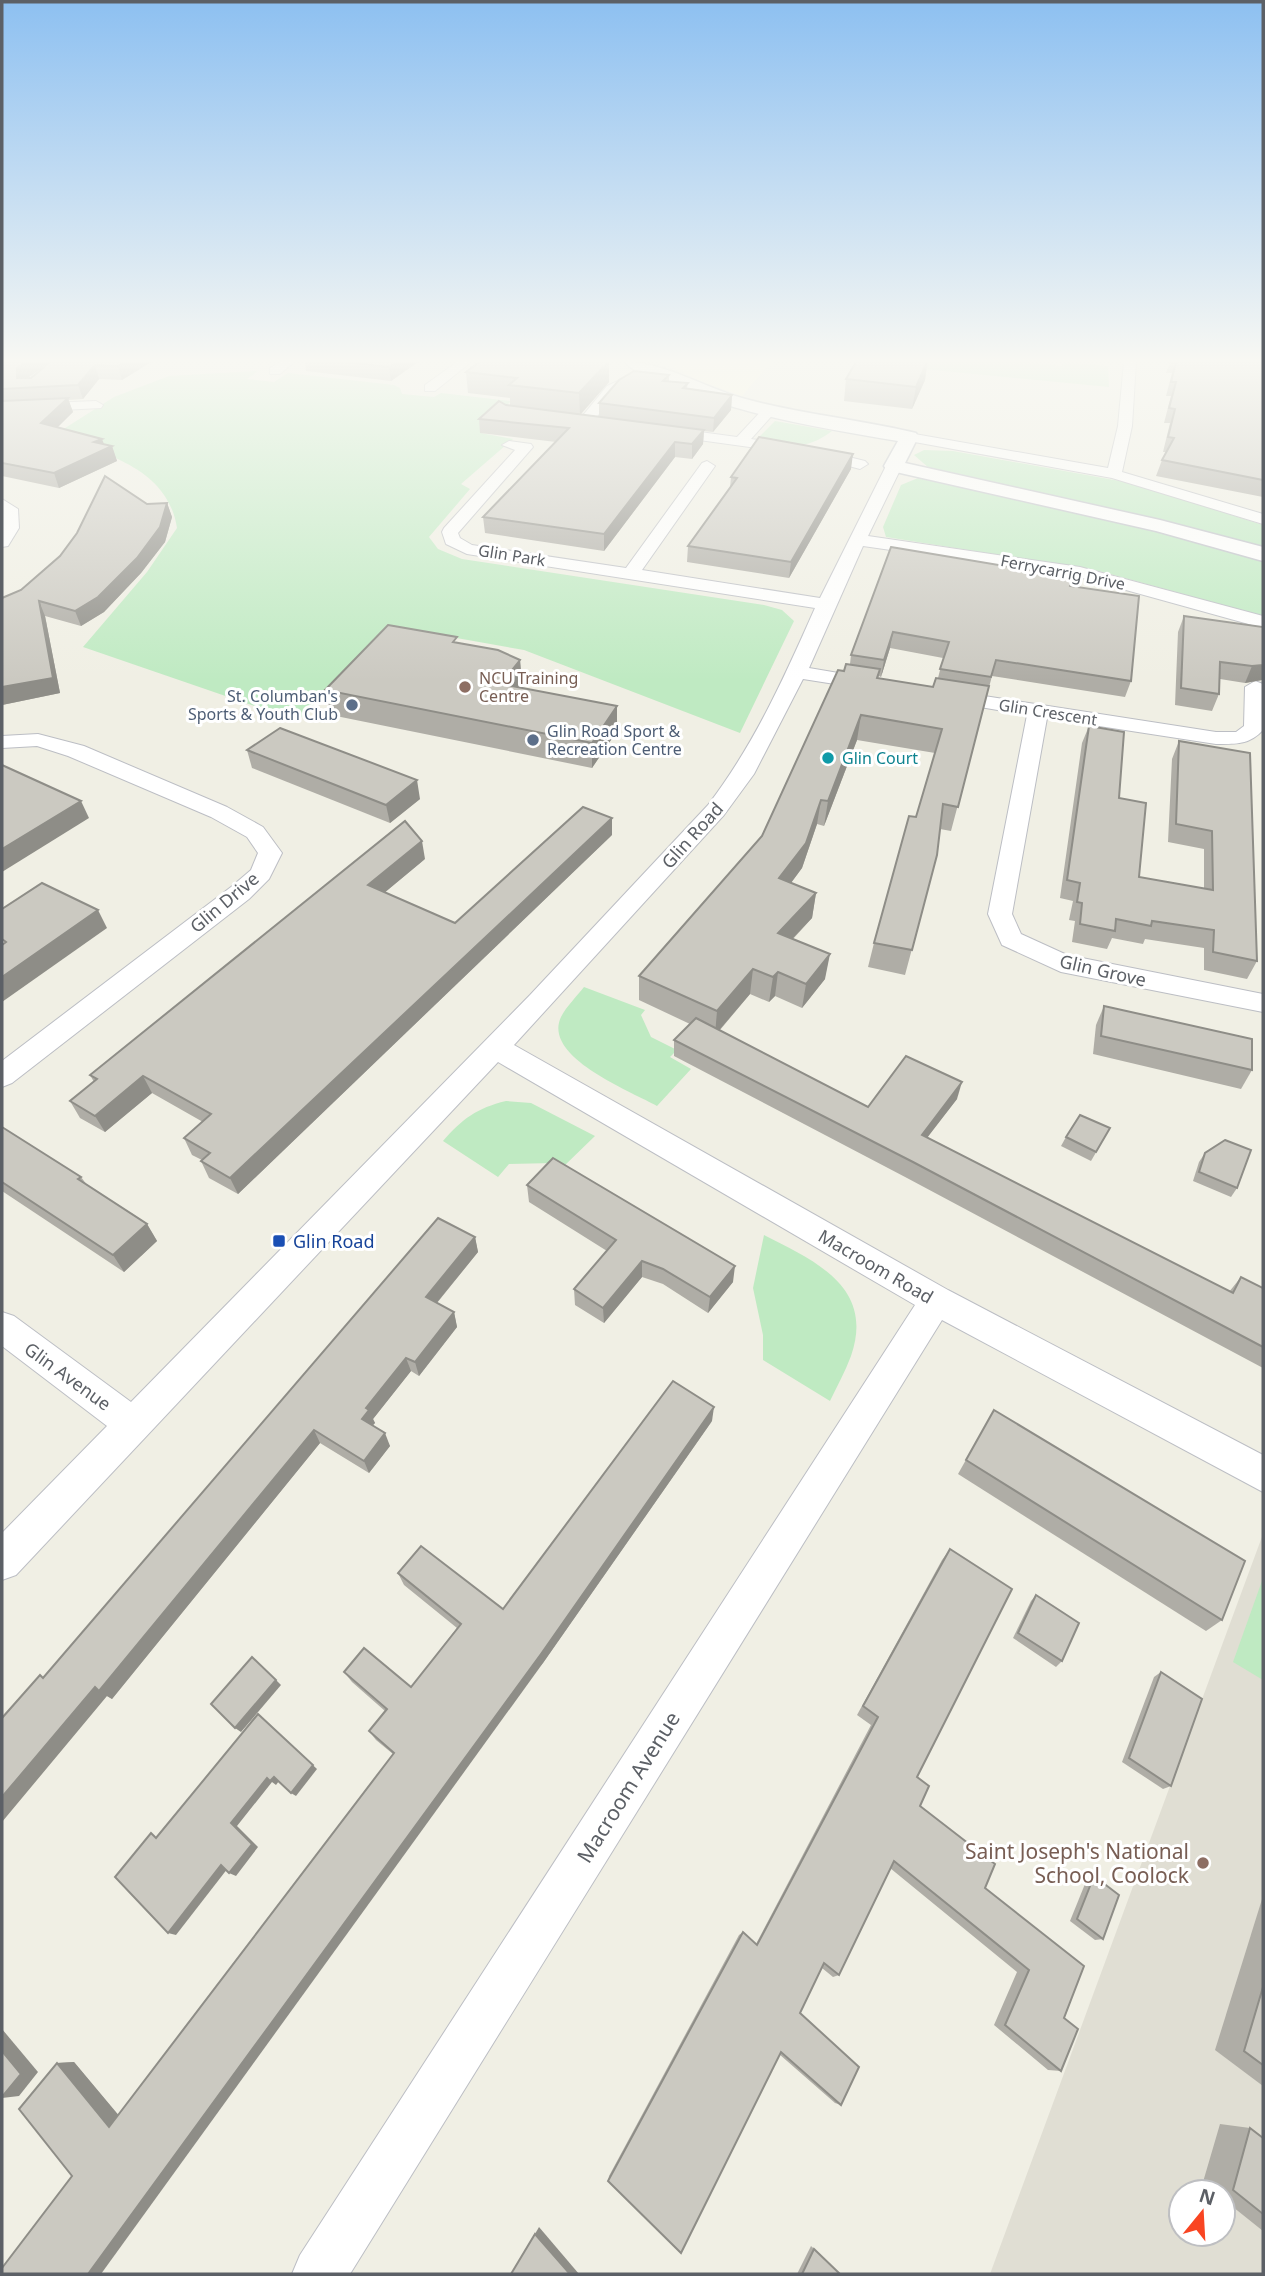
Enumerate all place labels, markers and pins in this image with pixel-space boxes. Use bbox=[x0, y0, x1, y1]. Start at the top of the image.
place label: NCU Training Centre bbox=[479, 667, 578, 707]
marker: NCU Training Centre bbox=[457, 679, 473, 695]
place label: St. Columban's Sports & Youth Club bbox=[188, 685, 338, 725]
marker: St. Columban's Sports & Youth Club bbox=[344, 697, 360, 713]
place label: Glin Road Sport & Recreation Centre bbox=[547, 720, 682, 760]
marker: Glin Road Sport & Recreation Centre bbox=[525, 732, 541, 748]
place label: Glin Court bbox=[842, 747, 918, 769]
marker: Glin Court bbox=[820, 750, 836, 766]
place label: Glin Road bbox=[293, 1229, 374, 1253]
marker: Glin Road bbox=[271, 1233, 287, 1249]
place label: Saint Joseph's National School, Coolock bbox=[965, 1837, 1190, 1889]
marker: Saint Joseph's National School, Coolock bbox=[1195, 1855, 1211, 1871]

